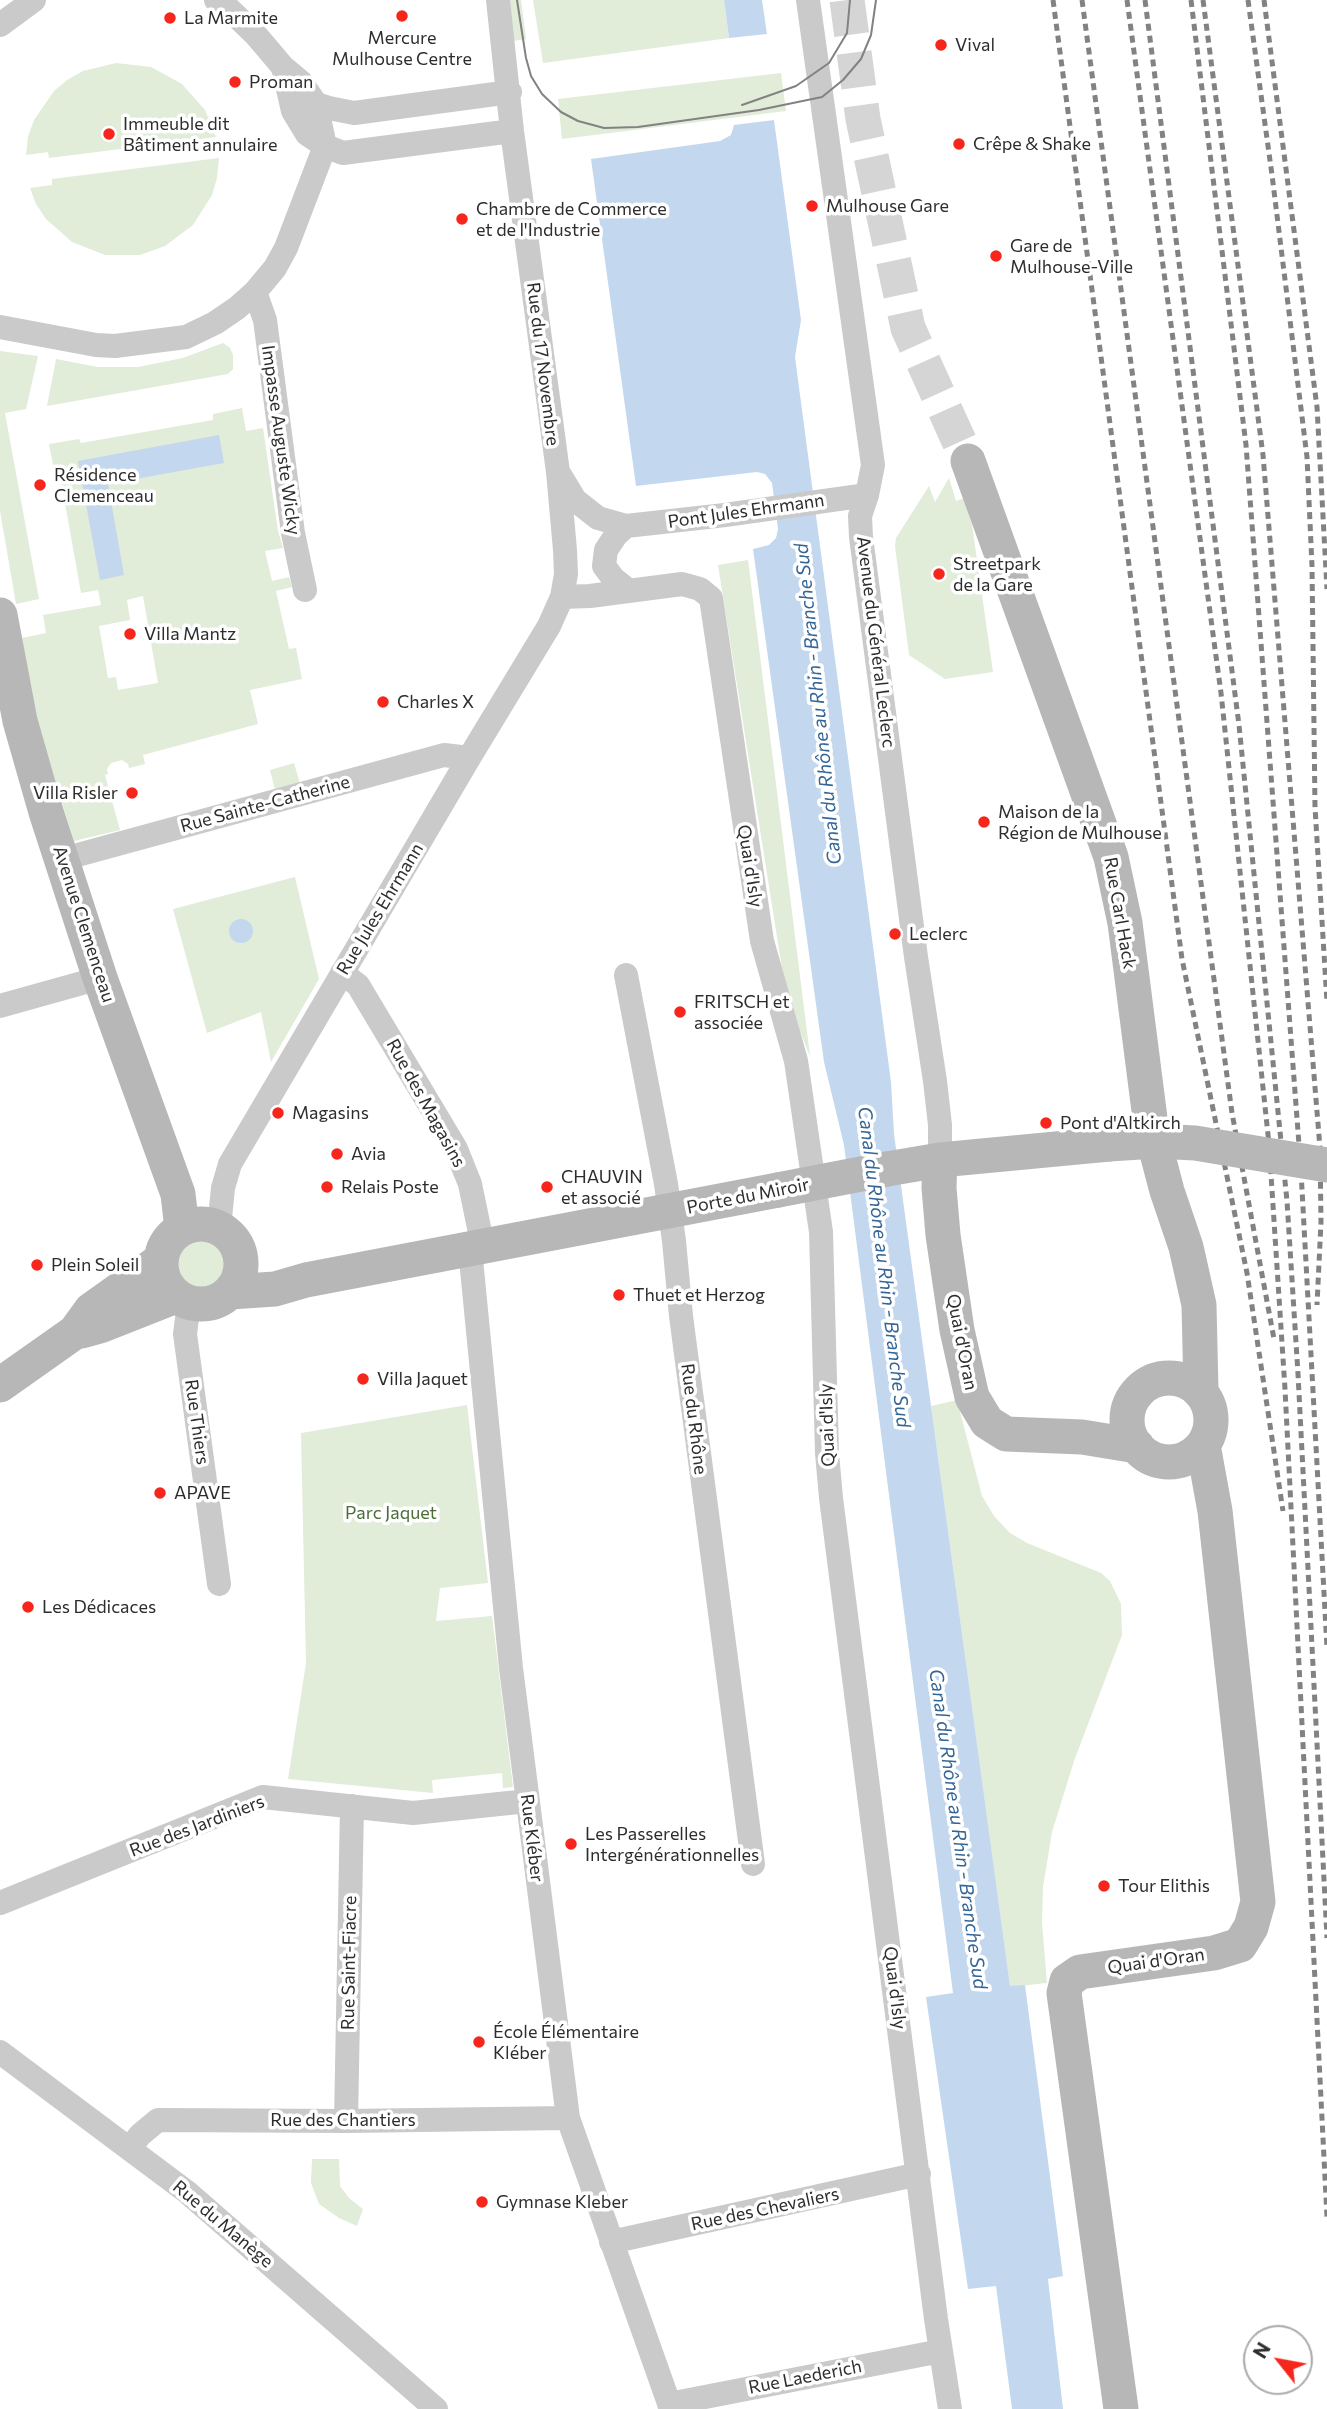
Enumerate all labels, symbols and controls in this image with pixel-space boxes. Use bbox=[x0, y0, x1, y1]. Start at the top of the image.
place label: La Marmite bbox=[184, 7, 278, 29]
marker: Mercure Mulhouse Centre bbox=[394, 8, 410, 24]
marker: La Marmite bbox=[162, 10, 178, 26]
place label: Mercure Mulhouse Centre bbox=[332, 27, 472, 70]
place label: Vival bbox=[955, 34, 995, 56]
marker: Vival bbox=[933, 37, 949, 53]
place label: Proman bbox=[249, 71, 313, 93]
marker: Proman bbox=[227, 74, 243, 90]
place label: Immeuble dit Bâtiment annulaire bbox=[123, 113, 277, 156]
marker: Immeuble dit Bâtiment annulaire bbox=[101, 126, 117, 142]
place label: Crêpe & Shake bbox=[973, 133, 1091, 155]
marker: Crêpe & Shake bbox=[951, 136, 967, 152]
place label: Mulhouse Gare bbox=[826, 195, 949, 217]
place label: Chambre de Commerce et de l'Industrie bbox=[476, 198, 667, 241]
marker: Mulhouse Gare bbox=[804, 198, 820, 214]
marker: Chambre de Commerce et de l'Industrie bbox=[454, 211, 470, 227]
place label: Gare de Mulhouse-Ville bbox=[1010, 235, 1133, 278]
marker: Gare de Mulhouse-Ville bbox=[988, 248, 1004, 264]
street label: Rue du 17 Novembre bbox=[522, 281, 564, 447]
street label: Impasse Auguste Wicky bbox=[257, 344, 305, 536]
place label: Résidence Clemenceau bbox=[54, 464, 154, 506]
marker: Résidence Clemenceau bbox=[32, 477, 48, 493]
street label: Pont Jules Ehrmann bbox=[666, 489, 826, 533]
street label: Avenue du Général Leclerc bbox=[852, 535, 900, 749]
water label: Canal du Rhône au Rhin - Branche Sud bbox=[790, 542, 846, 866]
place label: Streetpark de la Gare bbox=[953, 553, 1041, 596]
marker: Streetpark de la Gare bbox=[931, 566, 947, 582]
place label: Villa Mantz bbox=[144, 623, 236, 645]
marker: Villa Mantz bbox=[122, 626, 138, 642]
place label: Charles X bbox=[397, 691, 474, 713]
marker: Charles X bbox=[375, 694, 391, 710]
street label: Rue Sainte-Catherine bbox=[178, 771, 352, 837]
place label: Villa Risler bbox=[33, 782, 118, 804]
marker: Villa Risler bbox=[124, 785, 140, 801]
place label: Maison de la Région de Mulhouse bbox=[998, 801, 1162, 844]
marker: Maison de la Région de Mulhouse bbox=[976, 814, 992, 830]
street label: Quai d'Isly bbox=[733, 823, 767, 909]
street label: Rue Jules Ehrmann bbox=[332, 839, 428, 979]
street label: Avenue Clemenceau bbox=[49, 843, 119, 1005]
street label: Rue Carl Hack bbox=[1100, 855, 1140, 971]
place label: Leclerc bbox=[909, 923, 968, 945]
marker: Leclerc bbox=[887, 926, 903, 942]
place label: FRITSCH et associée bbox=[694, 991, 790, 1034]
marker: FRITSCH et associée bbox=[672, 1004, 688, 1020]
street label: Rue des Magasins bbox=[382, 1035, 470, 1171]
place label: Magasins bbox=[292, 1102, 369, 1124]
marker: Magasins bbox=[270, 1105, 286, 1121]
water label: Canal du Rhône au Rhin - Branche Sud bbox=[853, 1105, 915, 1429]
place label: Pont d'Altkirch bbox=[1060, 1112, 1181, 1134]
marker: Pont d'Altkirch bbox=[1038, 1115, 1054, 1131]
place label: Avia bbox=[351, 1143, 386, 1165]
marker: Avia bbox=[329, 1146, 345, 1162]
place label: CHAUVIN et associé bbox=[561, 1166, 643, 1208]
street label: Porte du Miroir bbox=[685, 1174, 811, 1218]
place label: Relais Poste bbox=[341, 1176, 439, 1198]
marker: Relais Poste bbox=[319, 1179, 335, 1195]
marker: CHAUVIN et associé bbox=[539, 1179, 555, 1195]
place label: Plein Soleil bbox=[51, 1254, 139, 1276]
marker: Plein Soleil bbox=[29, 1257, 45, 1273]
place label: Thuet et Herzog bbox=[633, 1284, 765, 1306]
marker: Thuet et Herzog bbox=[611, 1287, 627, 1303]
street label: Quai d'Oran bbox=[942, 1292, 982, 1392]
street label: Rue du Rhône bbox=[676, 1362, 712, 1476]
place label: Villa Jaquet bbox=[377, 1368, 468, 1390]
marker: Villa Jaquet bbox=[355, 1371, 371, 1387]
street label: Rue Thiers bbox=[180, 1378, 214, 1466]
street label: Quai d'Isly bbox=[815, 1383, 839, 1467]
place label: APAVE bbox=[174, 1482, 231, 1504]
marker: APAVE bbox=[152, 1485, 168, 1501]
park label: Parc Jaquet bbox=[345, 1502, 437, 1524]
place label: Les Dédicaces bbox=[42, 1596, 156, 1618]
marker: Les Dédicaces bbox=[20, 1599, 36, 1615]
water label: Canal du Rhône au Rhin - Branche Sud bbox=[924, 1667, 992, 1991]
street label: Rue des Jardiniers bbox=[127, 1790, 267, 1862]
street label: Rue Kléber bbox=[516, 1793, 548, 1883]
place label: Les Passerelles Intergénérationnelles bbox=[585, 1823, 759, 1866]
marker: Les Passerelles Intergénérationnelles bbox=[563, 1836, 579, 1852]
place label: Tour Elithis bbox=[1118, 1875, 1210, 1897]
marker: Tour Elithis bbox=[1096, 1878, 1112, 1894]
street label: Rue Saint-Fiacre bbox=[337, 1896, 361, 2030]
street label: Quai d'Oran bbox=[1106, 1944, 1206, 1978]
street label: Quai d'Isly bbox=[879, 1945, 911, 2031]
place label: École Élémentaire Kléber bbox=[493, 2021, 639, 2064]
marker: École Élémentaire Kléber bbox=[471, 2034, 487, 2050]
street label: Rue des Chantiers bbox=[270, 2109, 416, 2131]
street label: Rue du Manège bbox=[168, 2176, 278, 2272]
street label: Rue des Chevaliers bbox=[689, 2183, 841, 2235]
place label: Gymnase Kleber bbox=[496, 2191, 628, 2213]
marker: Gymnase Kleber bbox=[474, 2194, 490, 2210]
north arrow bbox=[1243, 2325, 1313, 2395]
text: N bbox=[1248, 2338, 1275, 2362]
street label: Rue Laederich bbox=[746, 2355, 864, 2399]

